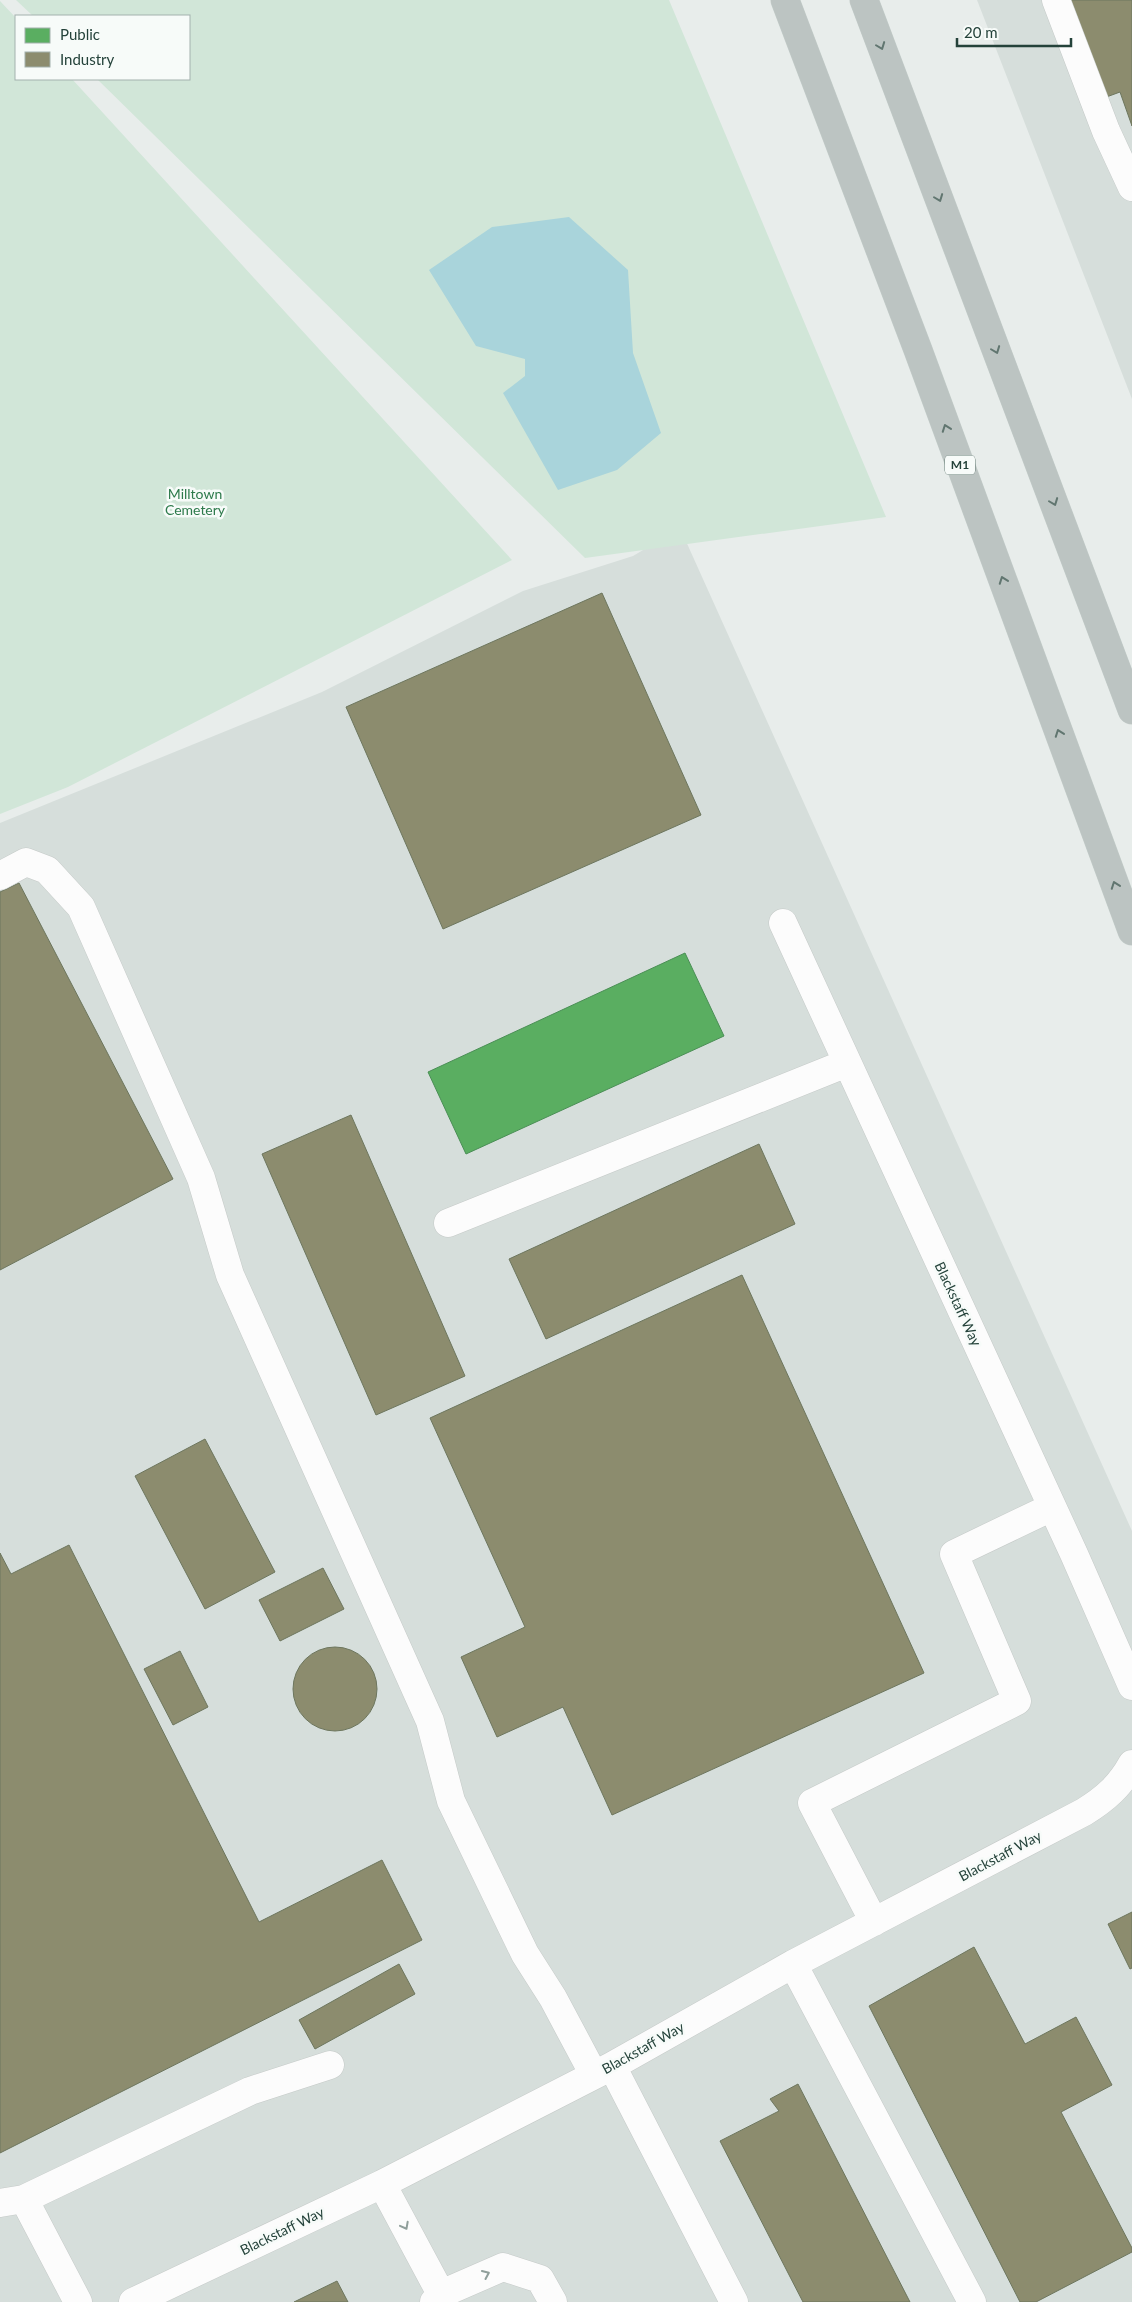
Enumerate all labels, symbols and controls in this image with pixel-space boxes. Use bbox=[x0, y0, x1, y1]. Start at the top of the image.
legend bbox=[15, 15, 190, 80]
scale bar bbox=[957, 15, 1071, 47]
text: 20 m bbox=[964, 23, 998, 41]
text: Public bbox=[60, 25, 100, 43]
one-way arrow bbox=[875, 41, 885, 49]
text: Industry bbox=[60, 50, 115, 68]
one-way arrow bbox=[933, 193, 943, 201]
one-way arrow bbox=[990, 345, 1000, 353]
one-way arrow bbox=[942, 424, 952, 432]
road number: M1 bbox=[945, 456, 975, 474]
park label: Milltown Cemetery bbox=[165, 485, 226, 518]
one-way arrow bbox=[1048, 497, 1058, 505]
one-way arrow bbox=[999, 576, 1009, 585]
one-way arrow bbox=[1055, 729, 1065, 737]
one-way arrow bbox=[1111, 881, 1121, 890]
street label: Blackstaff Way bbox=[932, 1259, 986, 1349]
street label: Blackstaff Way bbox=[956, 1826, 1045, 1884]
street label: Blackstaff Way bbox=[599, 2018, 687, 2077]
street label: Blackstaff Way bbox=[237, 2203, 327, 2258]
one-way arrow bbox=[399, 2221, 409, 2230]
one-way arrow bbox=[481, 2270, 490, 2281]

